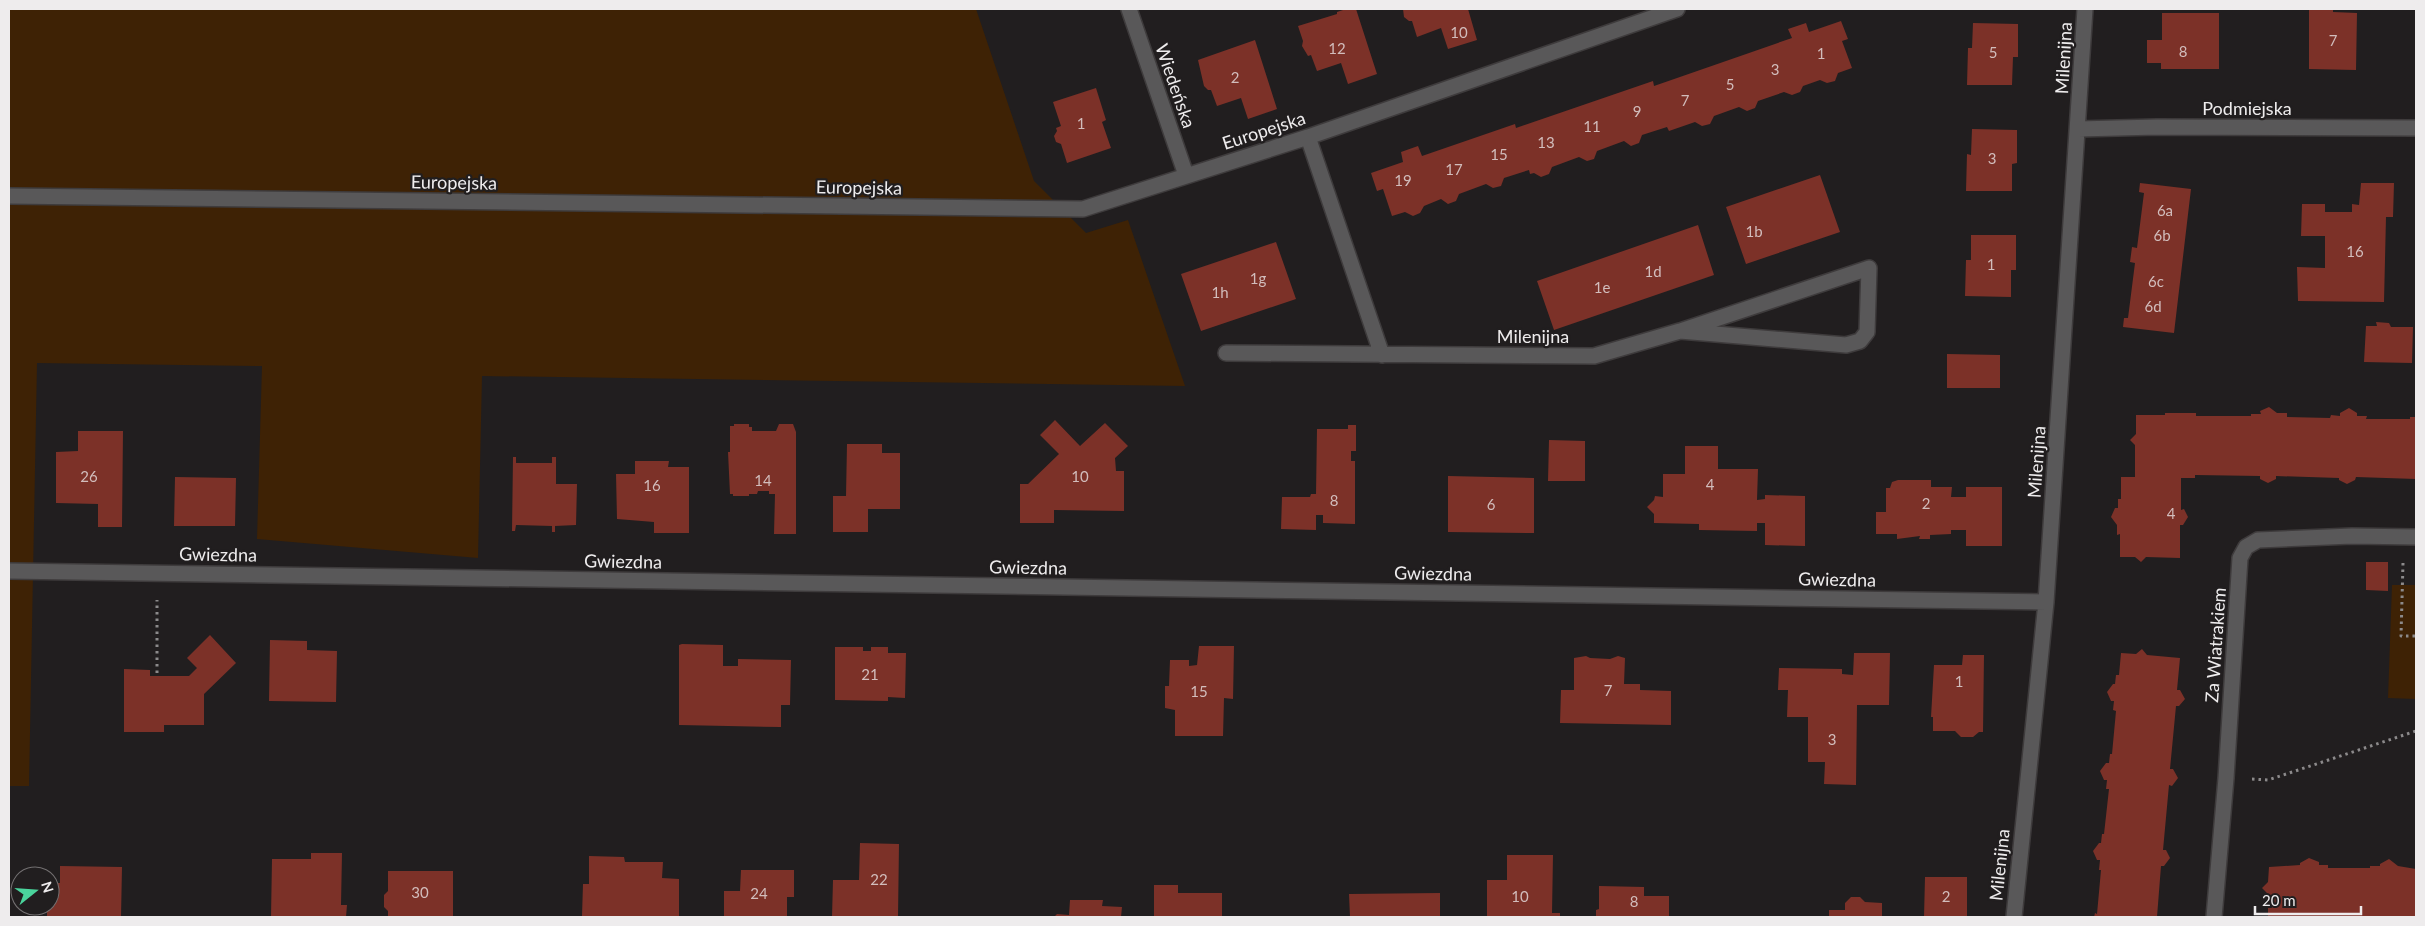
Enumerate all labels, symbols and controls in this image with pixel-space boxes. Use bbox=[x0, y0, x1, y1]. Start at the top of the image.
street label: Milenijna bbox=[2050, 21, 2076, 95]
house number: 10 bbox=[1450, 23, 1468, 41]
house number: 7 bbox=[2329, 31, 2338, 49]
house number: 12 bbox=[1328, 39, 1346, 57]
street label: Wiedeńska bbox=[1151, 41, 1201, 131]
house number: 8 bbox=[2179, 42, 2187, 60]
house number: 5 bbox=[1989, 43, 1997, 61]
house number: 1 bbox=[1817, 44, 1825, 62]
house number: 3 bbox=[1771, 60, 1779, 78]
house number: 2 bbox=[1231, 68, 1239, 86]
house number: 5 bbox=[1726, 75, 1734, 93]
house number: 7 bbox=[1681, 91, 1690, 109]
street label: Podmiejska bbox=[2202, 97, 2292, 119]
house number: 9 bbox=[1633, 102, 1641, 120]
street label: Europejska bbox=[1219, 106, 1308, 154]
house number: 1 bbox=[1077, 114, 1085, 132]
house number: 11 bbox=[1583, 117, 1601, 135]
house number: 13 bbox=[1537, 133, 1555, 151]
house number: 15 bbox=[1490, 145, 1508, 163]
house number: 3 bbox=[1988, 149, 1996, 167]
house number: 17 bbox=[1445, 160, 1463, 178]
street label: Europejska bbox=[411, 170, 497, 194]
house number: 19 bbox=[1394, 171, 1412, 189]
street label: Europejska bbox=[816, 175, 902, 199]
house number: 6a bbox=[2157, 201, 2173, 219]
house number: 1b bbox=[1745, 222, 1763, 240]
house number: 6b bbox=[2153, 226, 2171, 244]
house number: 16 bbox=[2346, 242, 2364, 260]
house number: 1 bbox=[1987, 255, 1995, 273]
house number: 1d bbox=[1644, 262, 1662, 280]
house number: 1g bbox=[1250, 269, 1266, 287]
house number: 6c bbox=[2148, 272, 2164, 290]
house number: 1e bbox=[1594, 278, 1610, 296]
house number: 1h bbox=[1211, 283, 1229, 301]
house number: 6d bbox=[2144, 297, 2162, 315]
street label: Milenijna bbox=[1497, 325, 1569, 347]
street label: Milenijna bbox=[2023, 425, 2049, 499]
house number: 26 bbox=[80, 467, 98, 485]
house number: 10 bbox=[1071, 467, 1089, 485]
house number: 14 bbox=[754, 471, 772, 489]
house number: 4 bbox=[1706, 475, 1715, 493]
house number: 16 bbox=[643, 476, 661, 494]
house number: 8 bbox=[1330, 491, 1338, 509]
house number: 2 bbox=[1922, 494, 1930, 512]
house number: 6 bbox=[1487, 495, 1496, 513]
house number: 4 bbox=[2167, 504, 2176, 522]
street label: Gwiezdna bbox=[179, 542, 257, 566]
street label: Gwiezdna bbox=[584, 549, 662, 573]
street label: Gwiezdna bbox=[989, 555, 1067, 579]
street label: Gwiezdna bbox=[1394, 561, 1472, 585]
street label: Gwiezdna bbox=[1798, 567, 1876, 591]
street label: Za Wiatrakiem bbox=[2200, 587, 2230, 703]
house number: 21 bbox=[861, 665, 879, 683]
house number: 1 bbox=[1955, 672, 1963, 690]
house number: 7 bbox=[1604, 681, 1613, 699]
house number: 15 bbox=[1190, 682, 1208, 700]
house number: 3 bbox=[1828, 730, 1836, 748]
street label: Milenijna bbox=[1984, 828, 2014, 902]
north arrow bbox=[10, 866, 60, 916]
house number: 22 bbox=[870, 870, 888, 888]
text: N bbox=[38, 879, 58, 895]
house number: 30 bbox=[411, 883, 429, 901]
house number: 24 bbox=[750, 884, 768, 902]
scale bar bbox=[2255, 884, 2361, 916]
house number: 10 bbox=[1511, 887, 1529, 905]
house number: 2 bbox=[1942, 887, 1950, 905]
text: 20 m bbox=[2262, 891, 2296, 909]
house number: 8 bbox=[1630, 892, 1638, 910]

